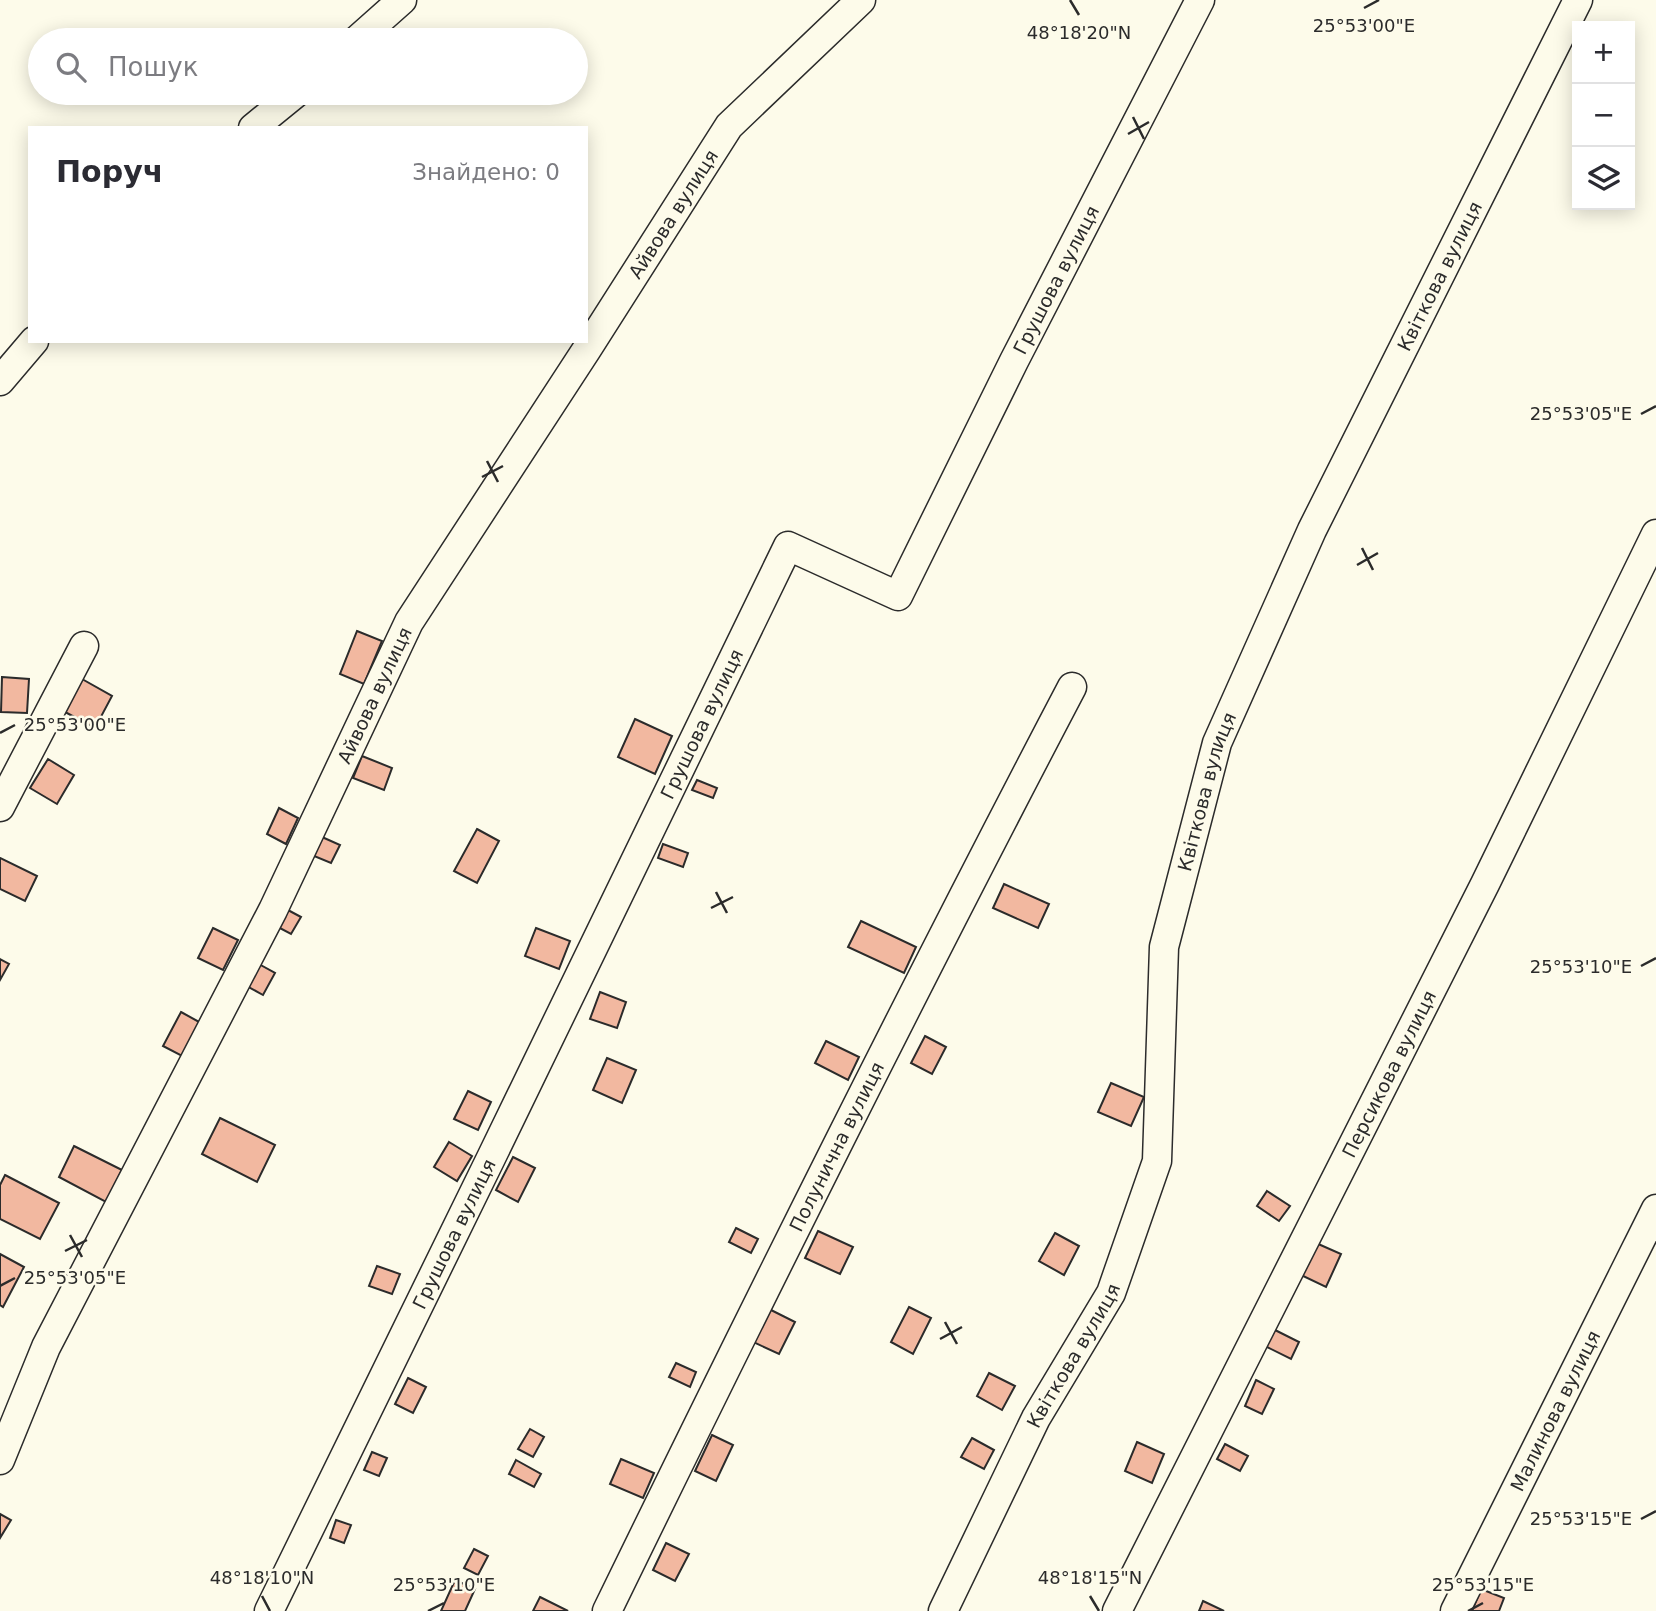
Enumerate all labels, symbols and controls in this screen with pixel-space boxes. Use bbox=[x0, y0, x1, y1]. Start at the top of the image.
text: 25°53'00"E bbox=[1313, 15, 1415, 36]
map controls bbox=[1572, 21, 1635, 210]
button: + bbox=[1572, 21, 1635, 84]
text: 48°18'20"N bbox=[1027, 22, 1131, 43]
search box bbox=[28, 28, 588, 105]
icon: search bbox=[52, 48, 90, 86]
text: Пошук bbox=[108, 52, 198, 82]
button: − bbox=[1572, 84, 1635, 147]
street label: Айвова вулиця bbox=[624, 145, 722, 282]
button: layers bbox=[1572, 147, 1635, 210]
text: Поруч bbox=[56, 154, 163, 189]
text: Знайдено: 0 bbox=[412, 159, 560, 185]
street label: Квіткова вулиця bbox=[1393, 198, 1486, 355]
street label: Грушова вулиця bbox=[1008, 202, 1103, 358]
text: 25°53'05"E bbox=[1530, 403, 1632, 424]
street label: Айвова вулиця bbox=[333, 623, 416, 767]
street label: Грушова вулиця bbox=[656, 645, 747, 803]
street label: Квіткова вулиця bbox=[1173, 709, 1240, 873]
text: 25°53'00"E bbox=[24, 714, 126, 735]
text: 25°53'10"E bbox=[1530, 956, 1632, 977]
street label: Персикова вулиця bbox=[1337, 987, 1440, 1161]
street label: Полунична вулиця bbox=[785, 1058, 888, 1235]
street label: Грушова вулиця bbox=[408, 1155, 500, 1312]
text: 25°53'05"E bbox=[24, 1267, 126, 1288]
street label: Квіткова вулиця bbox=[1022, 1281, 1124, 1431]
street label: Малинова вулиця bbox=[1506, 1327, 1605, 1495]
text: 25°53'15"E bbox=[1530, 1508, 1632, 1529]
text: 48°18'10"N bbox=[210, 1567, 314, 1588]
text: 48°18'15"N bbox=[1038, 1567, 1142, 1588]
text: 25°53'10"E bbox=[393, 1574, 495, 1595]
text: 25°53'15"E bbox=[1432, 1574, 1534, 1595]

